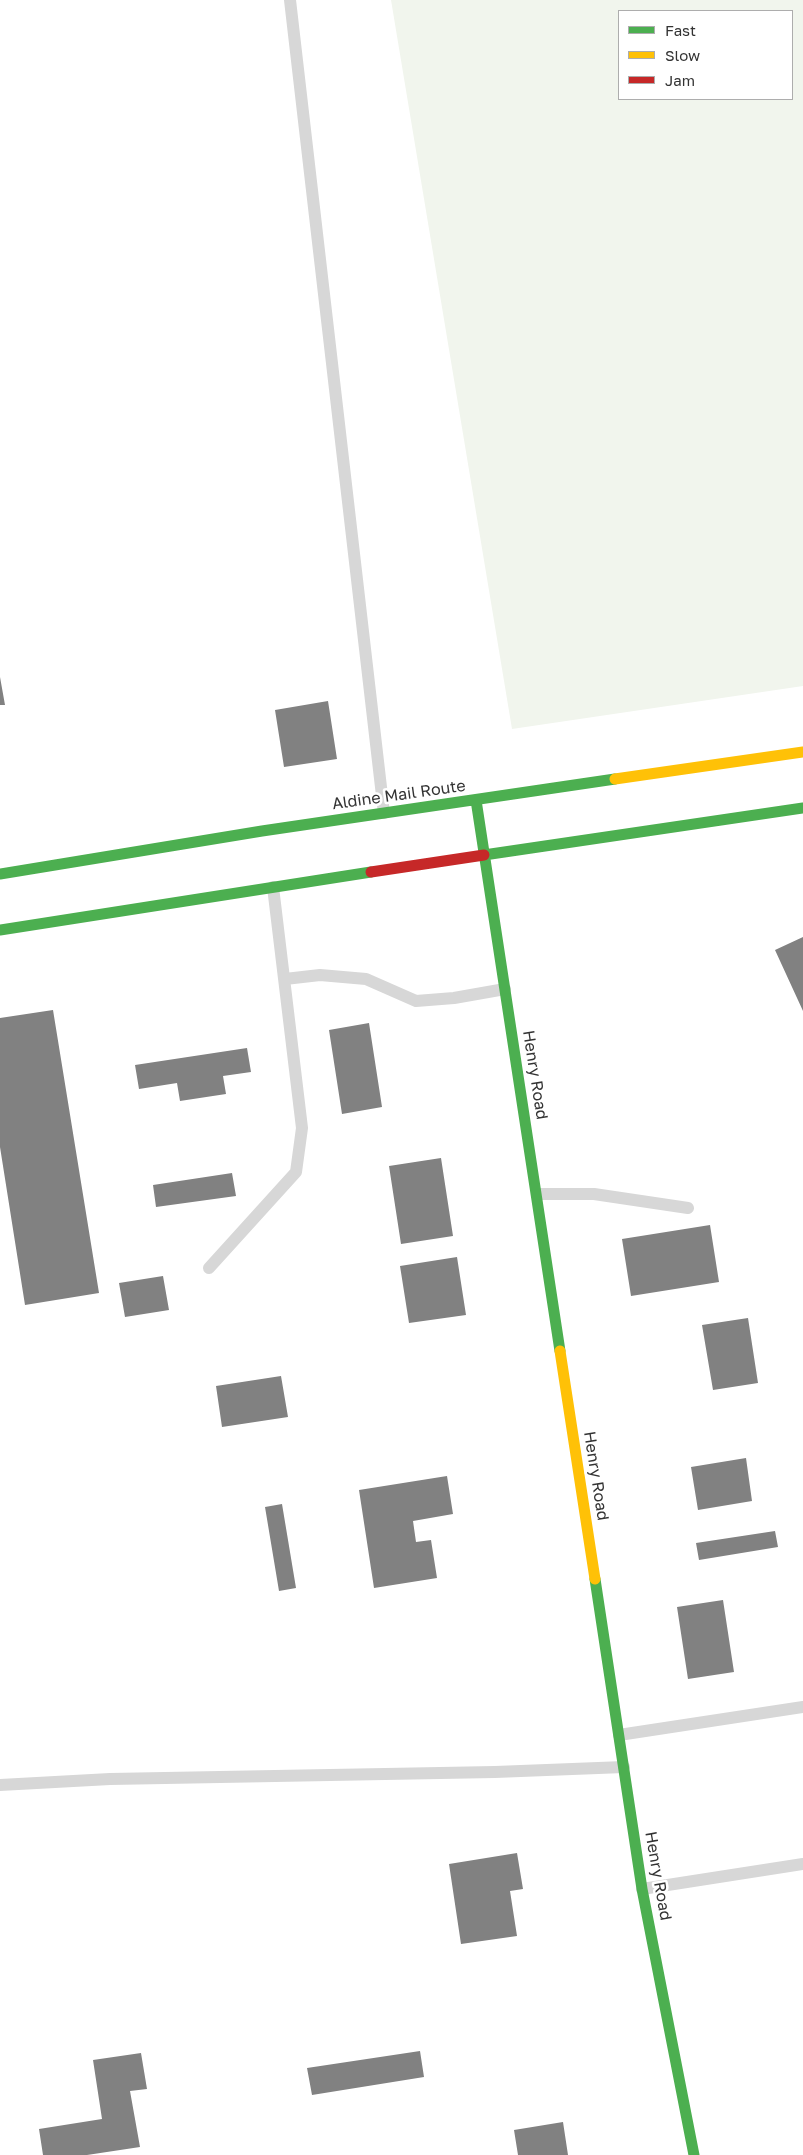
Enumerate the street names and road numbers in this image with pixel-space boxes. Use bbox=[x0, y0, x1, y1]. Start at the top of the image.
street label: Aldine Mail Route bbox=[331, 776, 467, 814]
street label: Henry Road bbox=[518, 1029, 552, 1121]
street label: Henry Road bbox=[579, 1430, 613, 1522]
street label: Henry Road bbox=[641, 1830, 675, 1922]

